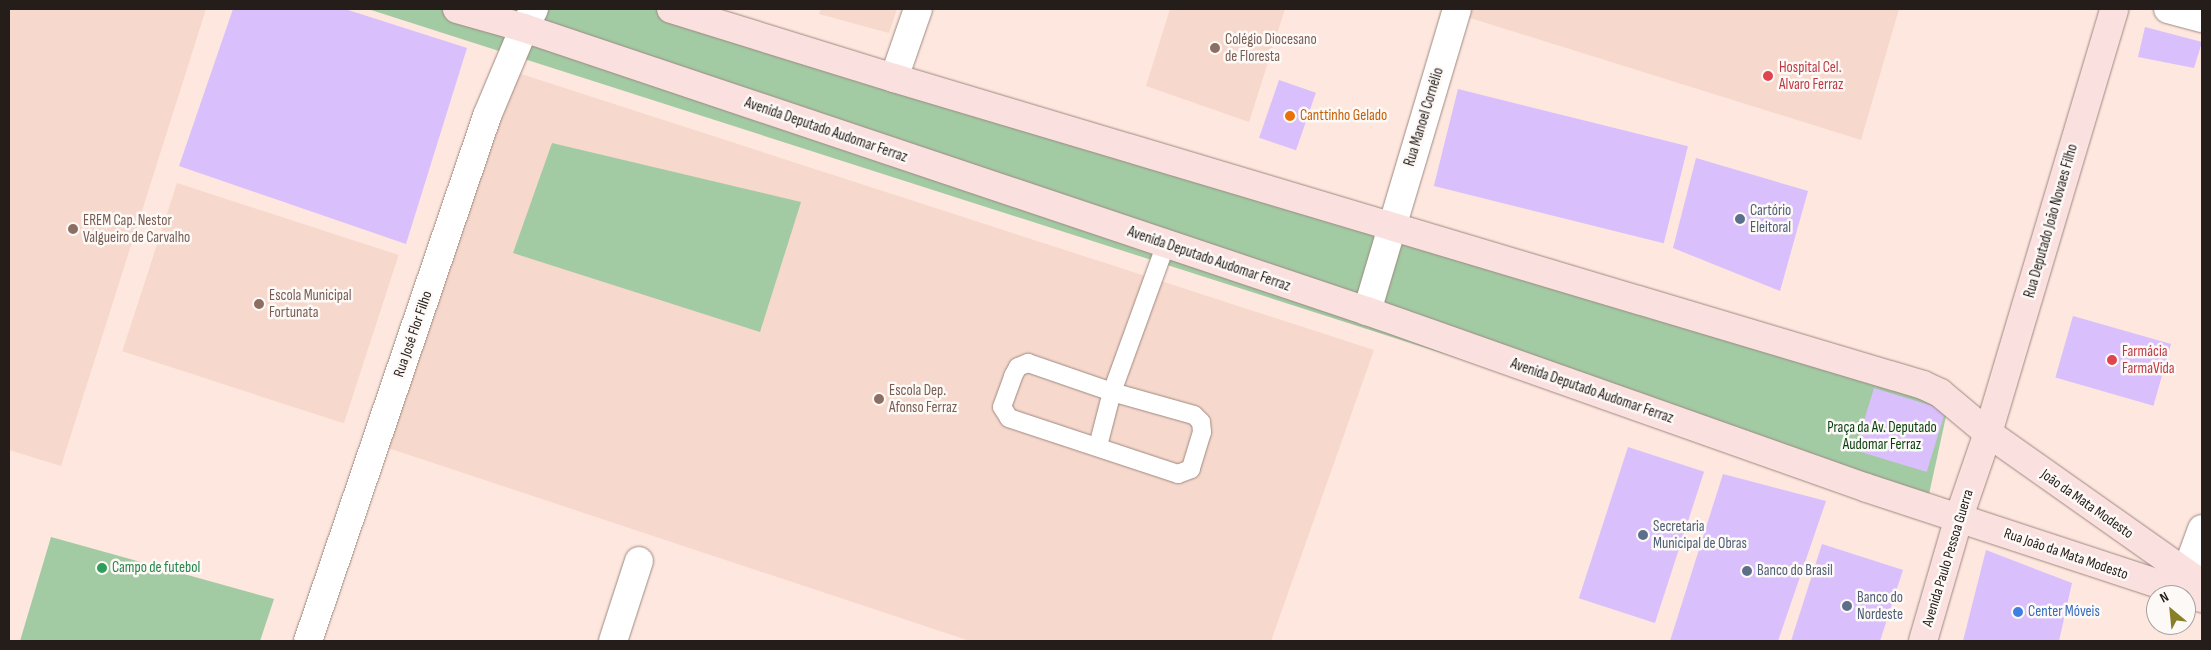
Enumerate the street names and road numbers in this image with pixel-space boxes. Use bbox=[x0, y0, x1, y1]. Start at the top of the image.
street label: Rua Manoel Cornélio bbox=[1400, 66, 1448, 168]
street label: Avenida Deputado Audomar Ferraz bbox=[742, 94, 910, 166]
street label: Rua Deputado João Novaes Filho bbox=[2020, 142, 2082, 300]
street label: Avenida Deputado Audomar Ferraz bbox=[1125, 223, 1293, 295]
street label: Rua José Flor Filho bbox=[390, 289, 436, 379]
street label: Avenida Deputado Audomar Ferraz bbox=[1508, 355, 1676, 427]
street label: João da Mata Modesto bbox=[2037, 465, 2137, 543]
street label: Avenida Paulo Pessoa Guerra bbox=[1919, 487, 1977, 629]
street label: Rua João da Mata Modesto bbox=[2001, 524, 2131, 584]

